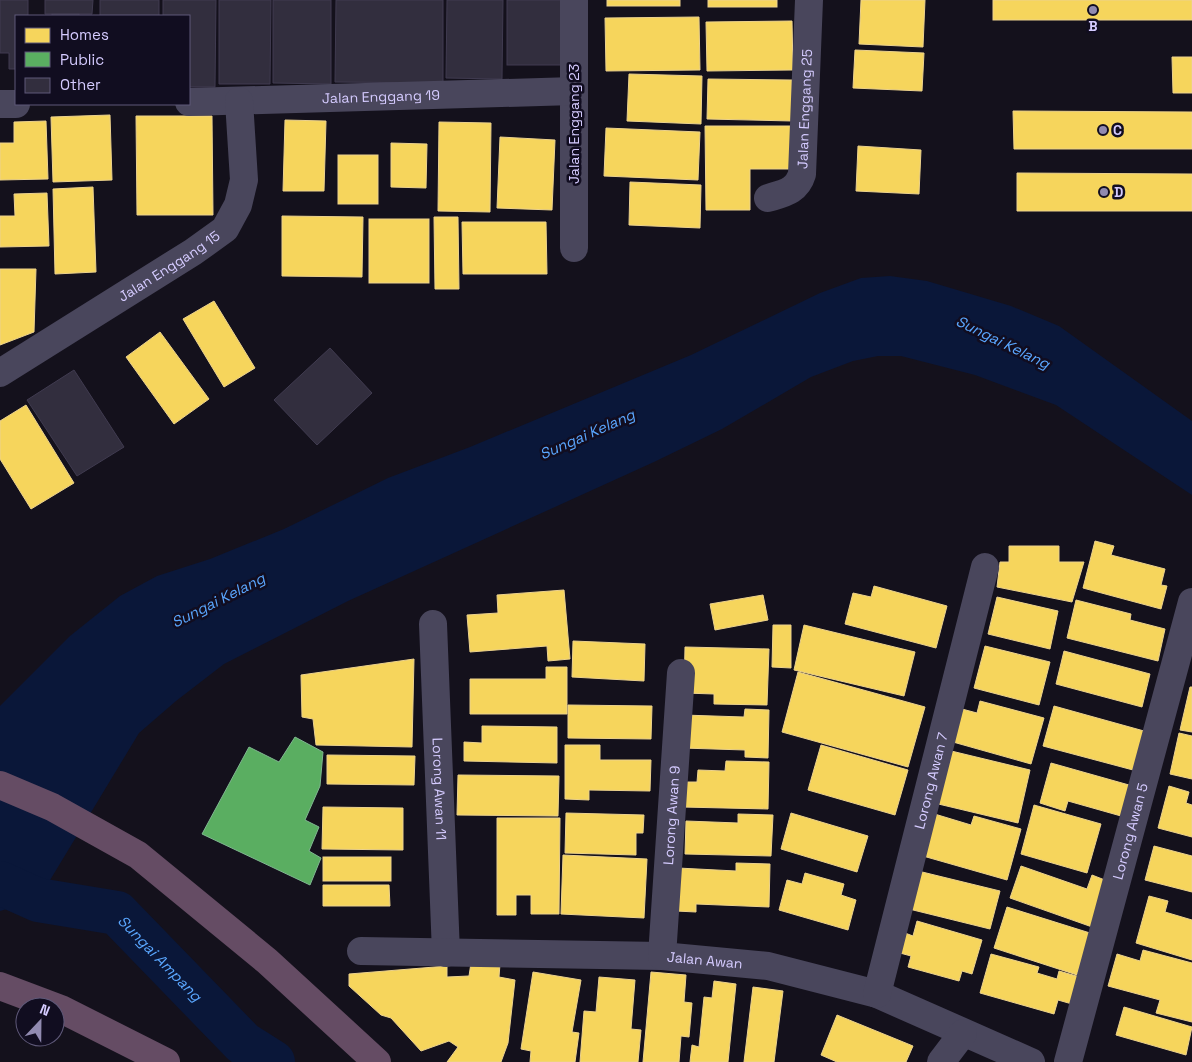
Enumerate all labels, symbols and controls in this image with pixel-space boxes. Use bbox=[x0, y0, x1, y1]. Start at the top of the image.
marker: B bbox=[1087, 4, 1099, 16]
legend bbox=[15, 15, 190, 105]
place label: B bbox=[1088, 17, 1098, 35]
text: Homes bbox=[60, 25, 109, 44]
street label: Jalan Enggang 25 bbox=[793, 49, 816, 169]
text: Public bbox=[60, 50, 104, 69]
street label: Jalan Enggang 23 bbox=[565, 64, 583, 184]
text: Other bbox=[60, 75, 101, 94]
street label: Jalan Enggang 19 bbox=[322, 86, 440, 107]
place label: C bbox=[1113, 121, 1122, 139]
marker: C bbox=[1097, 124, 1109, 136]
place label: D bbox=[1114, 183, 1123, 201]
marker: D bbox=[1098, 186, 1110, 198]
street label: Jalan Enggang 15 bbox=[115, 227, 223, 306]
water label: Sungai Kelang bbox=[953, 311, 1054, 374]
water label: Sungai Kelang bbox=[536, 404, 639, 463]
water label: Sungai Kelang bbox=[168, 568, 269, 632]
street label: Lorong Awan 7 bbox=[910, 730, 952, 831]
street label: Lorong Awan 11 bbox=[428, 737, 451, 841]
street label: Lorong Awan 9 bbox=[659, 765, 684, 866]
street label: Lorong Awan 5 bbox=[1109, 781, 1152, 882]
water label: Sungai Ampang bbox=[114, 911, 207, 1006]
street label: Jalan Awan bbox=[666, 948, 743, 973]
north arrow bbox=[15, 997, 65, 1047]
text: N bbox=[37, 1000, 53, 1020]

